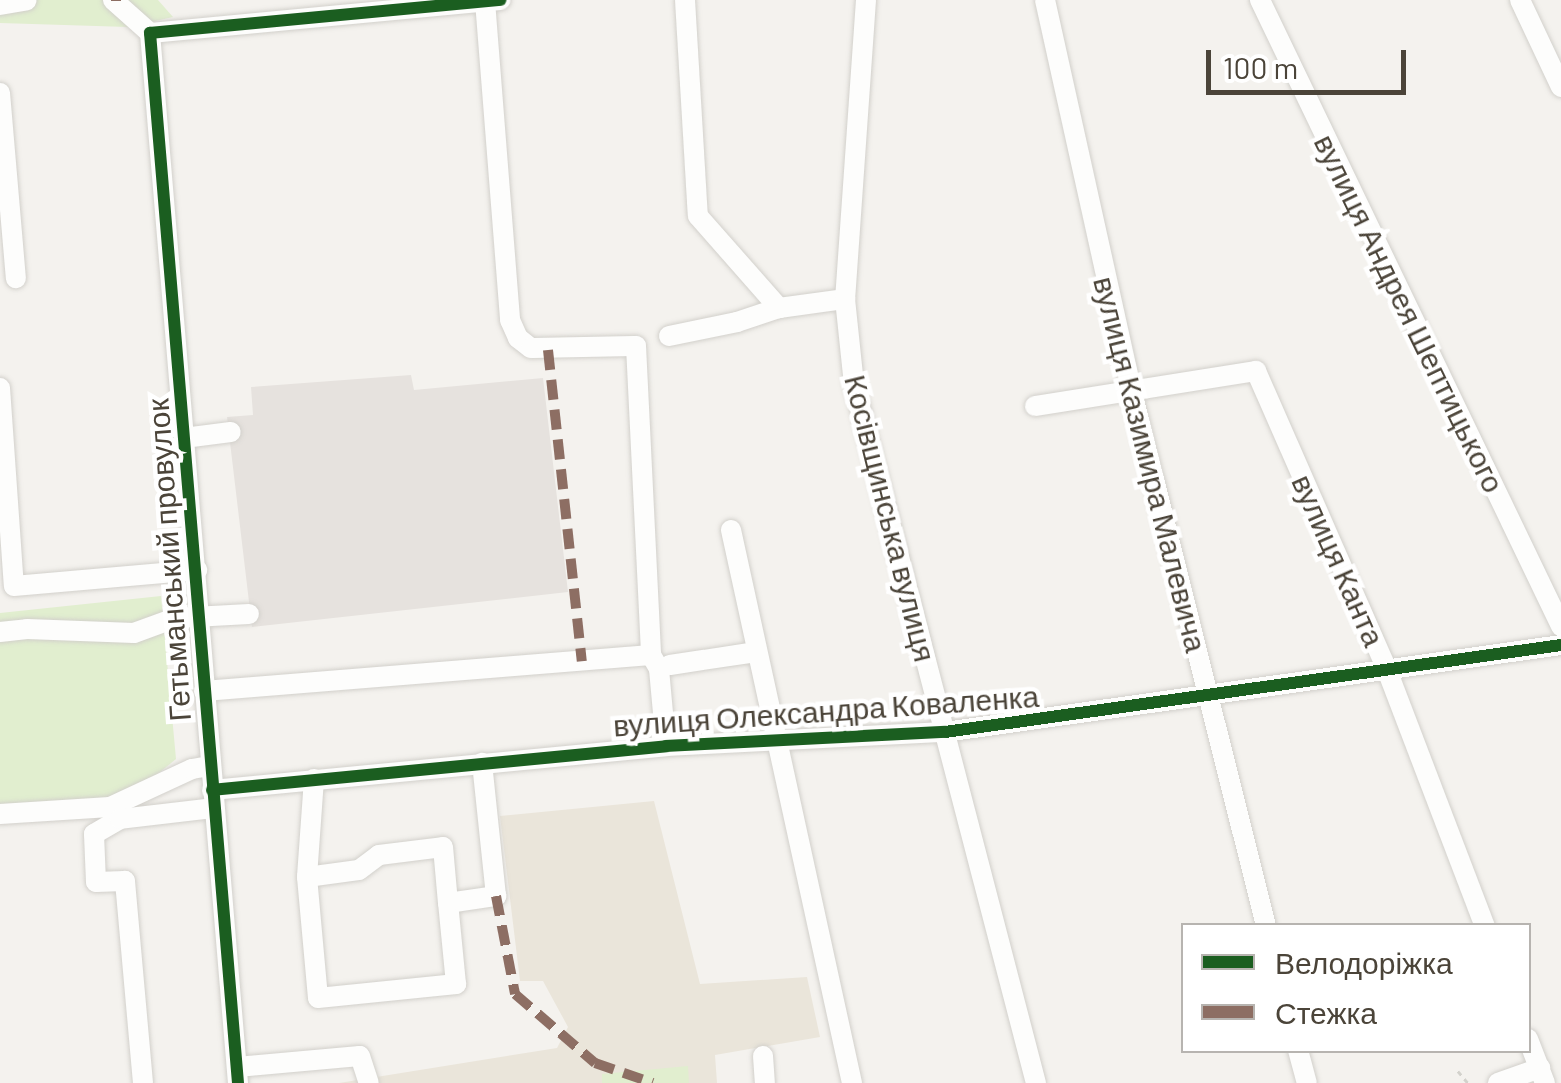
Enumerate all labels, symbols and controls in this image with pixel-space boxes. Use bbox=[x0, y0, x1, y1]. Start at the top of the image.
scale bar bbox=[1211, 30, 1411, 92]
text: 100 m bbox=[1223, 49, 1298, 85]
street label: вулиця Андрея Шептицького bbox=[1307, 128, 1513, 498]
street label: вулиця Казимира Малевича bbox=[1087, 273, 1215, 655]
street label: Косівщинська вулиця bbox=[838, 371, 944, 665]
street label: Гетьманський провулок bbox=[139, 397, 197, 723]
street label: вулиця Канта bbox=[1285, 469, 1393, 651]
street label: вулиця Олександра Коваленка bbox=[612, 677, 1040, 743]
legend bbox=[1181, 923, 1531, 1053]
text: Велодоріжка bbox=[1275, 944, 1453, 980]
text: Стежка bbox=[1275, 994, 1377, 1030]

